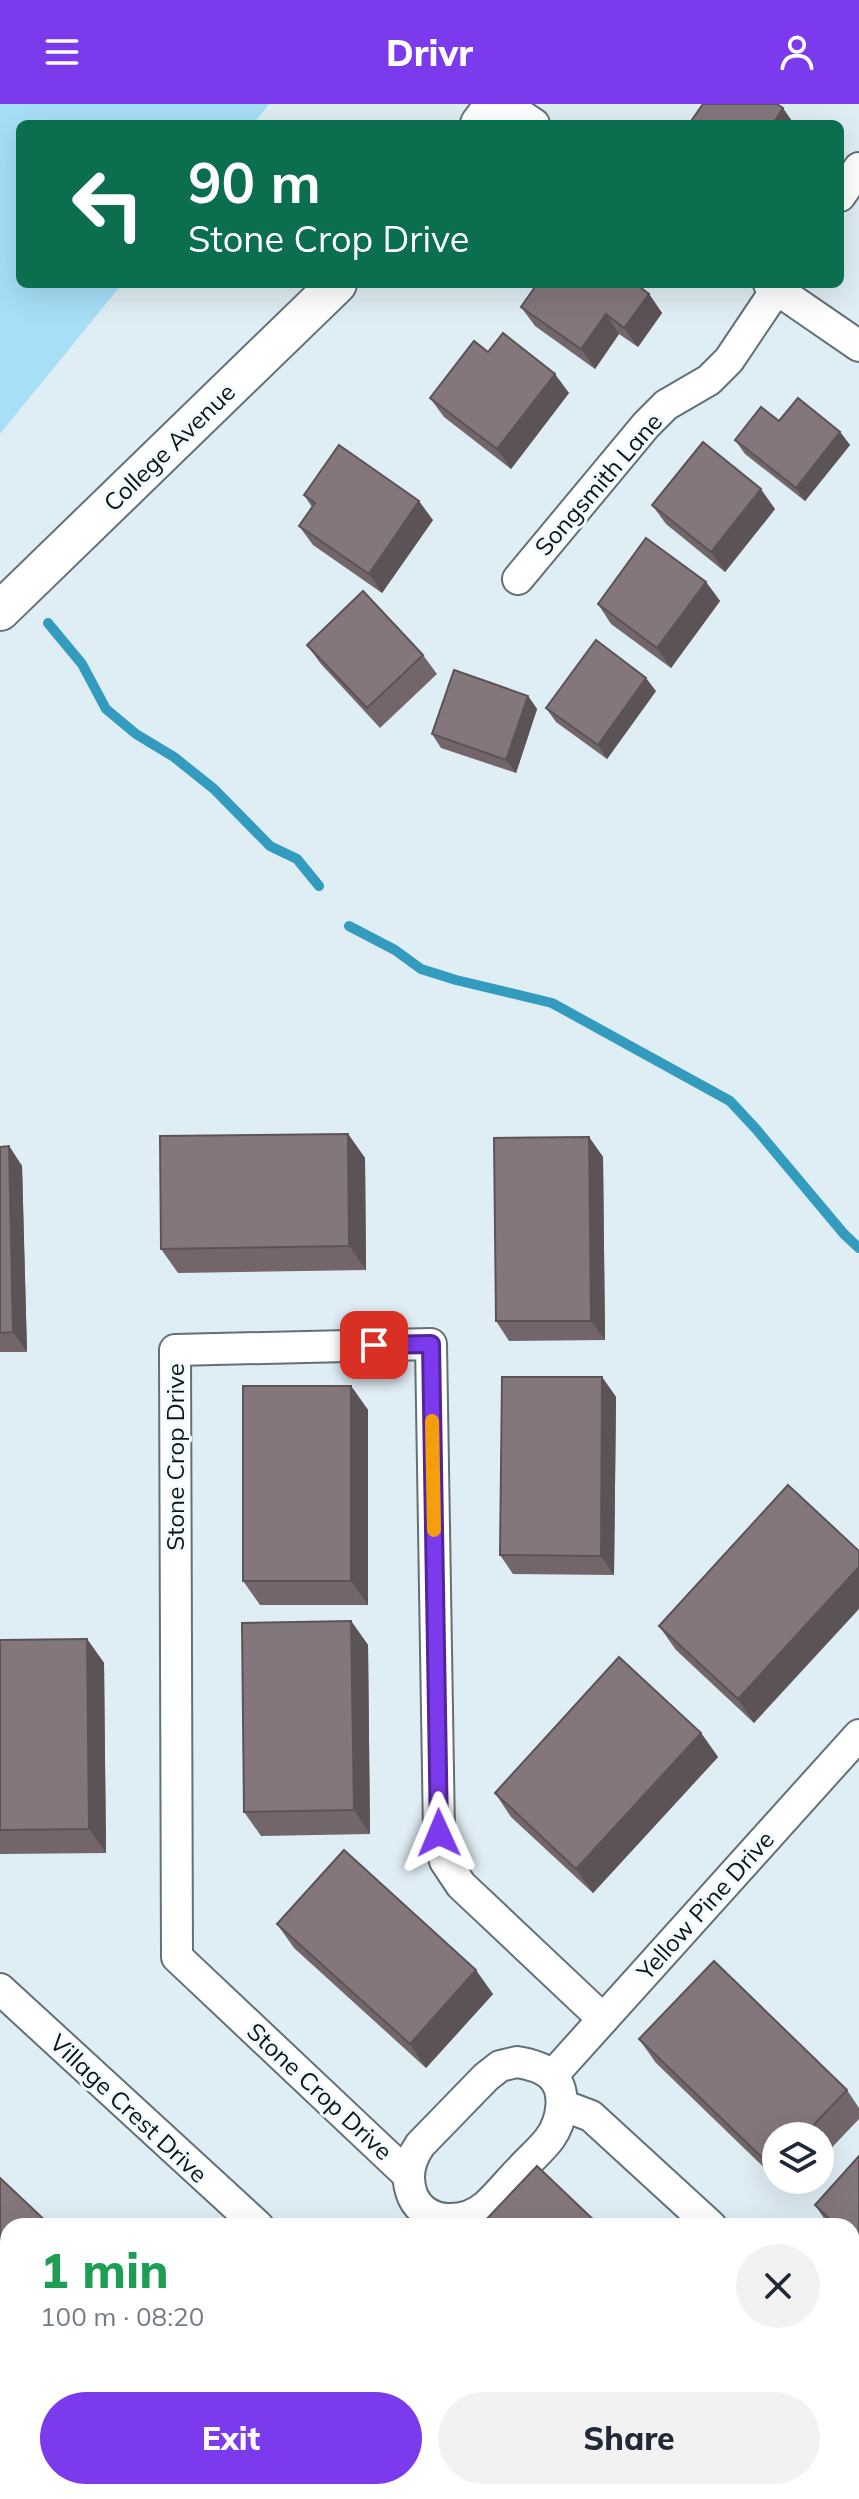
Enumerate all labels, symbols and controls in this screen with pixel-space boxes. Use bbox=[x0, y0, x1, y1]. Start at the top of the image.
icon: menu bbox=[40, 30, 84, 74]
text: Drivr bbox=[386, 30, 473, 75]
icon: person bbox=[775, 30, 819, 74]
text: 90 m bbox=[188, 147, 321, 217]
icon: left bbox=[56, 152, 160, 256]
text: Stone Crop Drive bbox=[188, 216, 469, 261]
street label: College Avenue bbox=[97, 377, 241, 517]
street label: Songsmith Lane bbox=[528, 407, 668, 561]
pin bbox=[340, 1311, 408, 1379]
icon: arrive bbox=[352, 1323, 396, 1367]
street label: Stone Crop Drive bbox=[160, 1363, 190, 1551]
position arrow bbox=[397, 1791, 481, 1875]
street label: Yellow Pine Drive bbox=[629, 1824, 780, 1987]
street label: Stone Crop Drive bbox=[241, 2016, 399, 2166]
street label: Village Crest Drive bbox=[44, 2027, 214, 2189]
map controls bbox=[762, 2122, 834, 2194]
button: layers bbox=[762, 2122, 834, 2194]
text: 1 min bbox=[40, 2240, 169, 2300]
button: close bbox=[736, 2244, 820, 2328]
text: 100 m · 08:20 bbox=[40, 2300, 204, 2333]
button: Exit bbox=[40, 2392, 422, 2484]
button: Share bbox=[438, 2392, 820, 2484]

